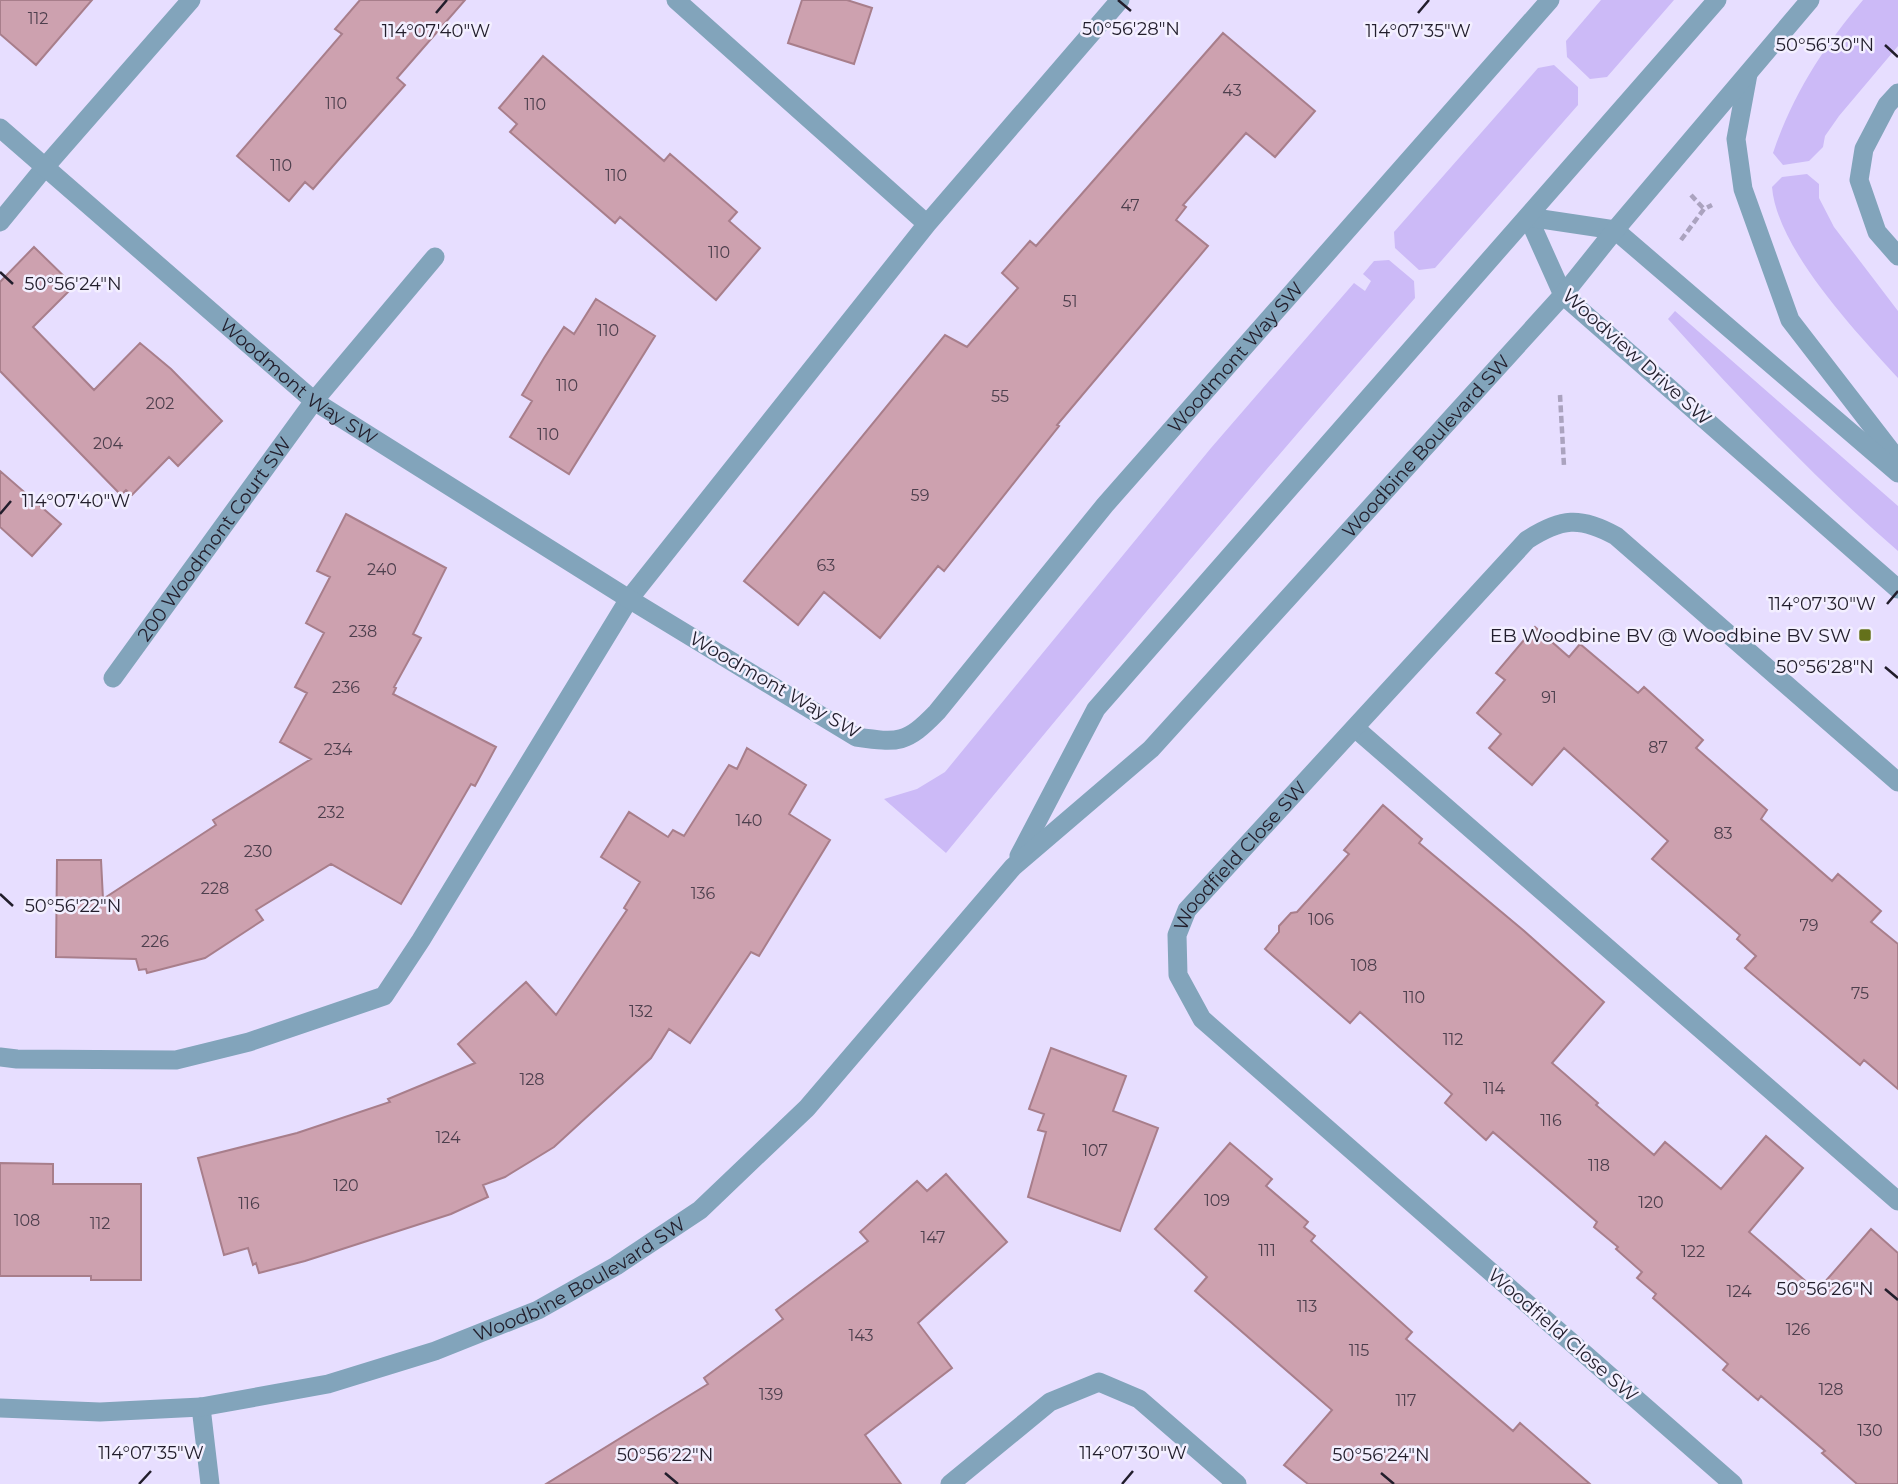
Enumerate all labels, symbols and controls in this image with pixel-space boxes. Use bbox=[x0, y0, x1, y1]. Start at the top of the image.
house number: 112 bbox=[28, 9, 48, 28]
text: 50°56'28"N bbox=[1082, 18, 1180, 40]
text: 114°07'40"W bbox=[382, 20, 490, 42]
text: 114°07'35"W bbox=[1365, 20, 1471, 42]
text: 50°56'30"N bbox=[1776, 34, 1874, 56]
house number: 43 bbox=[1222, 81, 1242, 100]
house number: 110 bbox=[325, 94, 347, 113]
house number: 110 bbox=[524, 95, 546, 114]
house number: 110 bbox=[270, 156, 292, 175]
house number: 110 bbox=[605, 166, 627, 185]
house number: 47 bbox=[1120, 196, 1140, 215]
house number: 110 bbox=[708, 243, 730, 262]
text: 50°56'24"N bbox=[24, 273, 122, 295]
street label: Woodmont Way SW bbox=[1163, 277, 1308, 437]
street label: Woodview Drive SW bbox=[1558, 284, 1716, 430]
house number: 51 bbox=[1063, 292, 1077, 311]
street label: Woodmont Way SW bbox=[215, 313, 382, 449]
house number: 110 bbox=[597, 321, 619, 340]
street label: Woodbine Boulevard SW bbox=[1337, 350, 1515, 542]
house number: 110 bbox=[556, 376, 578, 395]
house number: 55 bbox=[991, 387, 1009, 406]
house number: 202 bbox=[146, 394, 174, 413]
house number: 110 bbox=[537, 425, 559, 444]
street label: 200 Woodmont Court SW bbox=[132, 432, 296, 645]
house number: 204 bbox=[93, 434, 124, 453]
house number: 59 bbox=[911, 486, 929, 505]
text: 114°07'40"W bbox=[22, 490, 130, 512]
house number: 63 bbox=[817, 556, 835, 575]
house number: 240 bbox=[367, 560, 397, 579]
text: 114°07'30"W bbox=[1768, 593, 1876, 615]
house number: 238 bbox=[349, 622, 377, 641]
place label: EB Woodbine BV @ Woodbine BV SW bbox=[1490, 624, 1851, 647]
street label: Woodmont Way SW bbox=[686, 627, 864, 743]
marker: EB Woodbine BV @ Woodbine BV SW bbox=[1857, 627, 1873, 643]
text: 50°56'28"N bbox=[1776, 656, 1874, 678]
house number: 236 bbox=[332, 678, 360, 697]
house number: 91 bbox=[1541, 688, 1557, 707]
house number: 87 bbox=[1648, 738, 1668, 757]
house number: 234 bbox=[324, 740, 353, 759]
street label: Woodfield Close SW bbox=[1169, 776, 1311, 934]
house number: 232 bbox=[317, 803, 345, 822]
house number: 140 bbox=[736, 811, 762, 830]
house number: 83 bbox=[1713, 824, 1733, 843]
house number: 230 bbox=[244, 842, 272, 861]
house number: 228 bbox=[201, 879, 229, 898]
house number: 136 bbox=[691, 884, 716, 903]
text: 50°56'22"N bbox=[25, 895, 121, 917]
house number: 106 bbox=[1308, 910, 1334, 929]
house number: 79 bbox=[1799, 916, 1819, 935]
house number: 226 bbox=[141, 932, 169, 951]
house number: 108 bbox=[1351, 956, 1377, 975]
house number: 75 bbox=[1851, 984, 1869, 1003]
house number: 110 bbox=[1403, 988, 1425, 1007]
house number: 132 bbox=[629, 1002, 653, 1021]
house number: 112 bbox=[1443, 1030, 1463, 1049]
house number: 128 bbox=[519, 1070, 545, 1089]
house number: 114 bbox=[1483, 1079, 1505, 1098]
house number: 116 bbox=[1540, 1111, 1562, 1130]
house number: 124 bbox=[435, 1128, 461, 1147]
house number: 107 bbox=[1082, 1141, 1108, 1160]
house number: 118 bbox=[1588, 1156, 1610, 1175]
house number: 120 bbox=[333, 1176, 359, 1195]
house number: 109 bbox=[1204, 1191, 1230, 1210]
house number: 120 bbox=[1638, 1193, 1664, 1212]
house number: 116 bbox=[238, 1194, 260, 1213]
house number: 108 bbox=[14, 1211, 40, 1230]
street label: Woodbine Boulevard SW bbox=[470, 1212, 690, 1346]
house number: 112 bbox=[90, 1214, 110, 1233]
house number: 147 bbox=[921, 1228, 945, 1247]
house number: 111 bbox=[1258, 1241, 1276, 1260]
house number: 122 bbox=[1681, 1242, 1705, 1261]
street label: Woodfield Close SW bbox=[1483, 1263, 1643, 1407]
text: 50°56'26"N bbox=[1776, 1278, 1874, 1300]
house number: 124 bbox=[1726, 1282, 1752, 1301]
house number: 113 bbox=[1297, 1297, 1317, 1316]
house number: 126 bbox=[1786, 1320, 1811, 1339]
house number: 143 bbox=[848, 1326, 874, 1345]
house number: 115 bbox=[1349, 1341, 1369, 1360]
house number: 128 bbox=[1818, 1380, 1844, 1399]
house number: 139 bbox=[759, 1385, 783, 1404]
house number: 117 bbox=[1396, 1391, 1416, 1410]
house number: 130 bbox=[1857, 1421, 1883, 1440]
text: 114°07'35"W bbox=[98, 1442, 204, 1464]
text: 114°07'30"W bbox=[1079, 1442, 1187, 1464]
text: 50°56'22"N bbox=[617, 1444, 713, 1466]
text: 50°56'24"N bbox=[1332, 1444, 1430, 1466]

